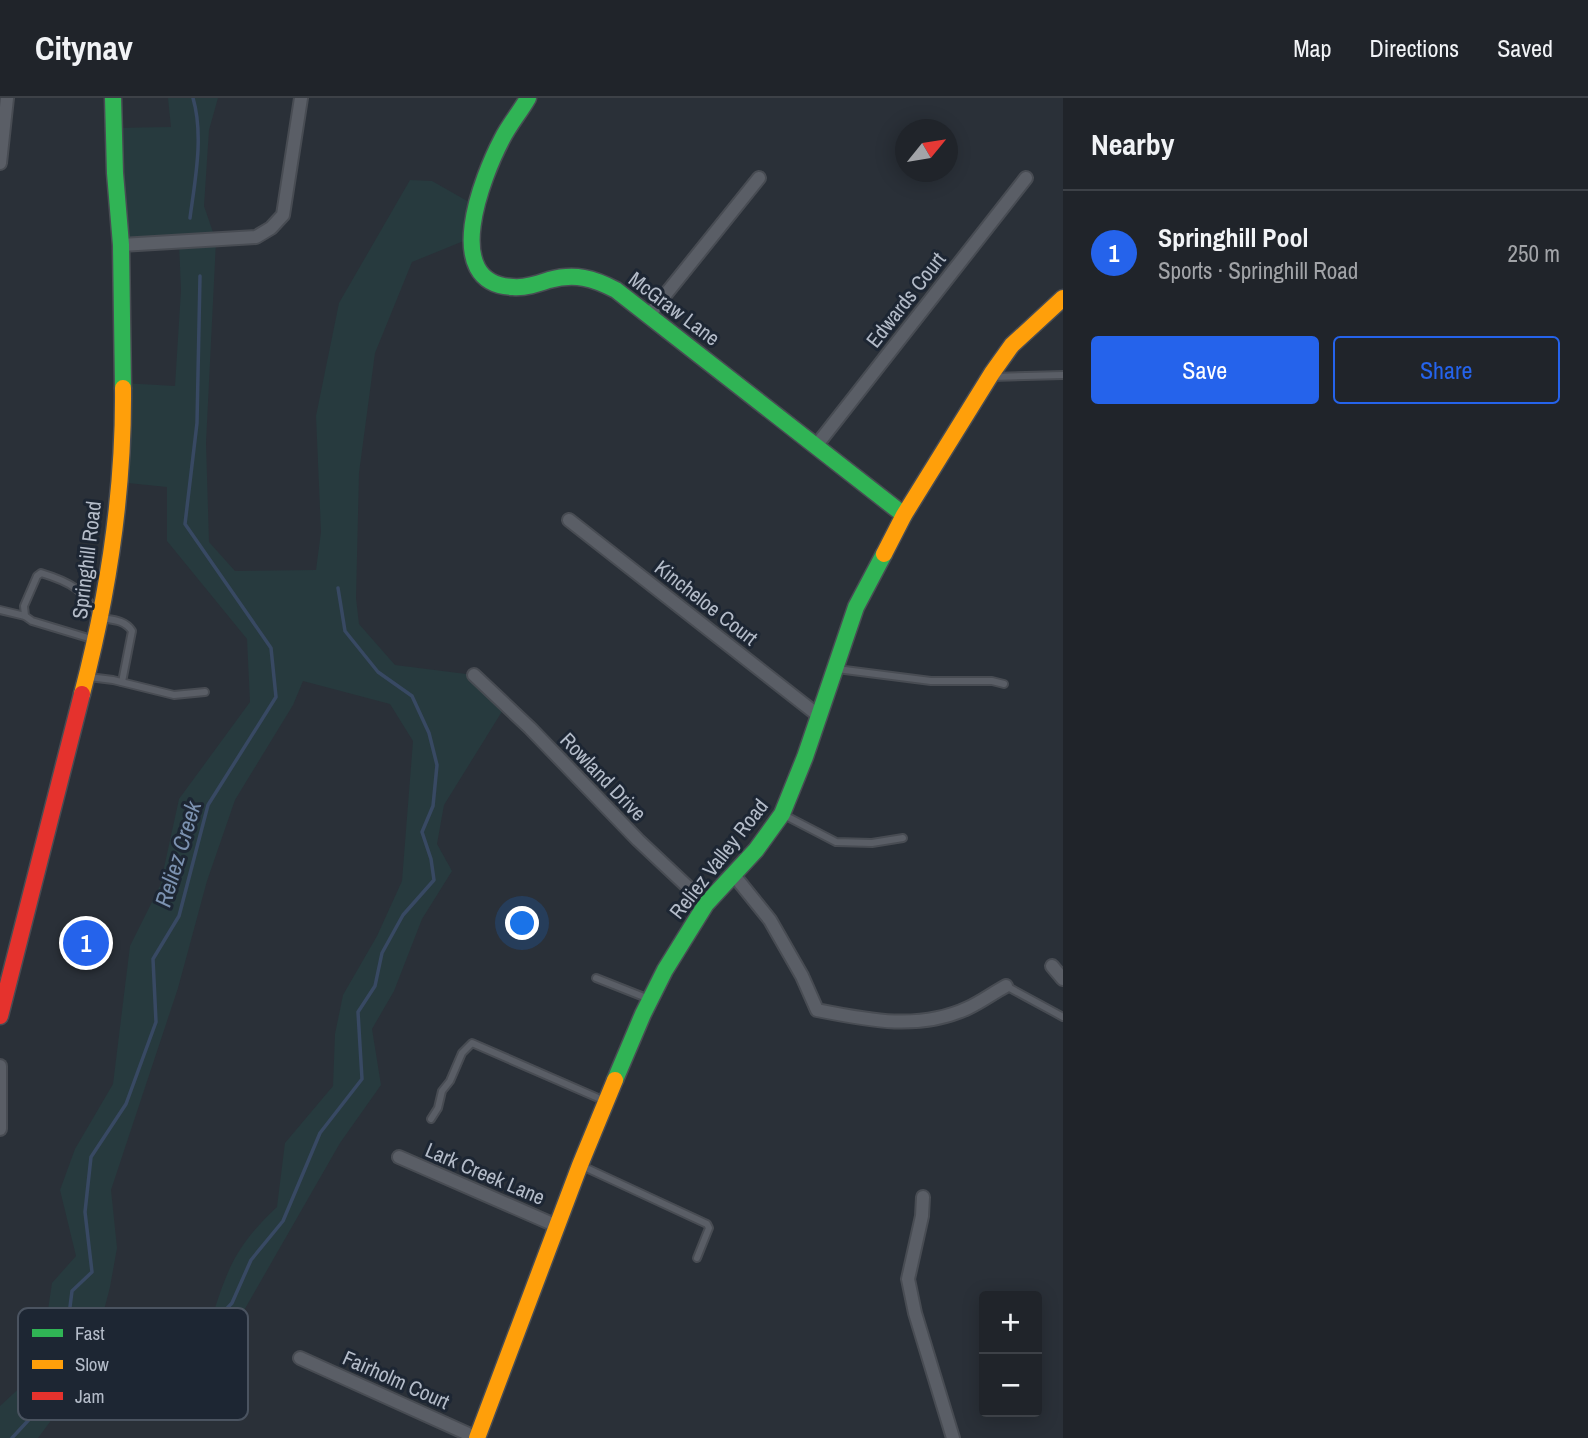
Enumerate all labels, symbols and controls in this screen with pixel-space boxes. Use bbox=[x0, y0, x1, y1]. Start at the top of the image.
text: Citynav bbox=[35, 26, 133, 70]
text: Map bbox=[1293, 32, 1331, 64]
text: Directions bbox=[1369, 32, 1459, 64]
text: Saved bbox=[1497, 32, 1553, 64]
north arrow bbox=[895, 119, 958, 182]
text: Nearby bbox=[1091, 124, 1174, 164]
text: Springhill Pool bbox=[1158, 220, 1308, 255]
text: 1 bbox=[1109, 238, 1119, 269]
text: 250 m bbox=[1508, 238, 1560, 269]
street label: Edwards Court bbox=[859, 246, 952, 353]
text: Sports · Springhill Road bbox=[1158, 255, 1358, 286]
street label: McGraw Lane bbox=[623, 265, 726, 352]
button: Save bbox=[1091, 336, 1319, 404]
button: Share bbox=[1333, 336, 1560, 404]
street label: Springhill Road bbox=[65, 499, 108, 621]
street label: Kincheloe Court bbox=[649, 553, 764, 652]
street label: Rowland Drive bbox=[554, 726, 653, 827]
street label: Reliez Valley Road bbox=[662, 793, 775, 925]
water label: Reliez Creek bbox=[147, 796, 209, 911]
your location bbox=[505, 906, 539, 940]
pin: 1 bbox=[63, 917, 109, 969]
street label: Lark Creek Lane bbox=[421, 1135, 549, 1212]
map controls bbox=[979, 1291, 1042, 1417]
button: + bbox=[979, 1291, 1042, 1354]
legend bbox=[18, 1308, 248, 1420]
text: Fast bbox=[75, 1320, 105, 1346]
street label: Fairholm Court bbox=[338, 1343, 454, 1416]
text: Slow bbox=[75, 1351, 110, 1377]
button: − bbox=[979, 1354, 1042, 1417]
text: Jam bbox=[75, 1383, 104, 1409]

